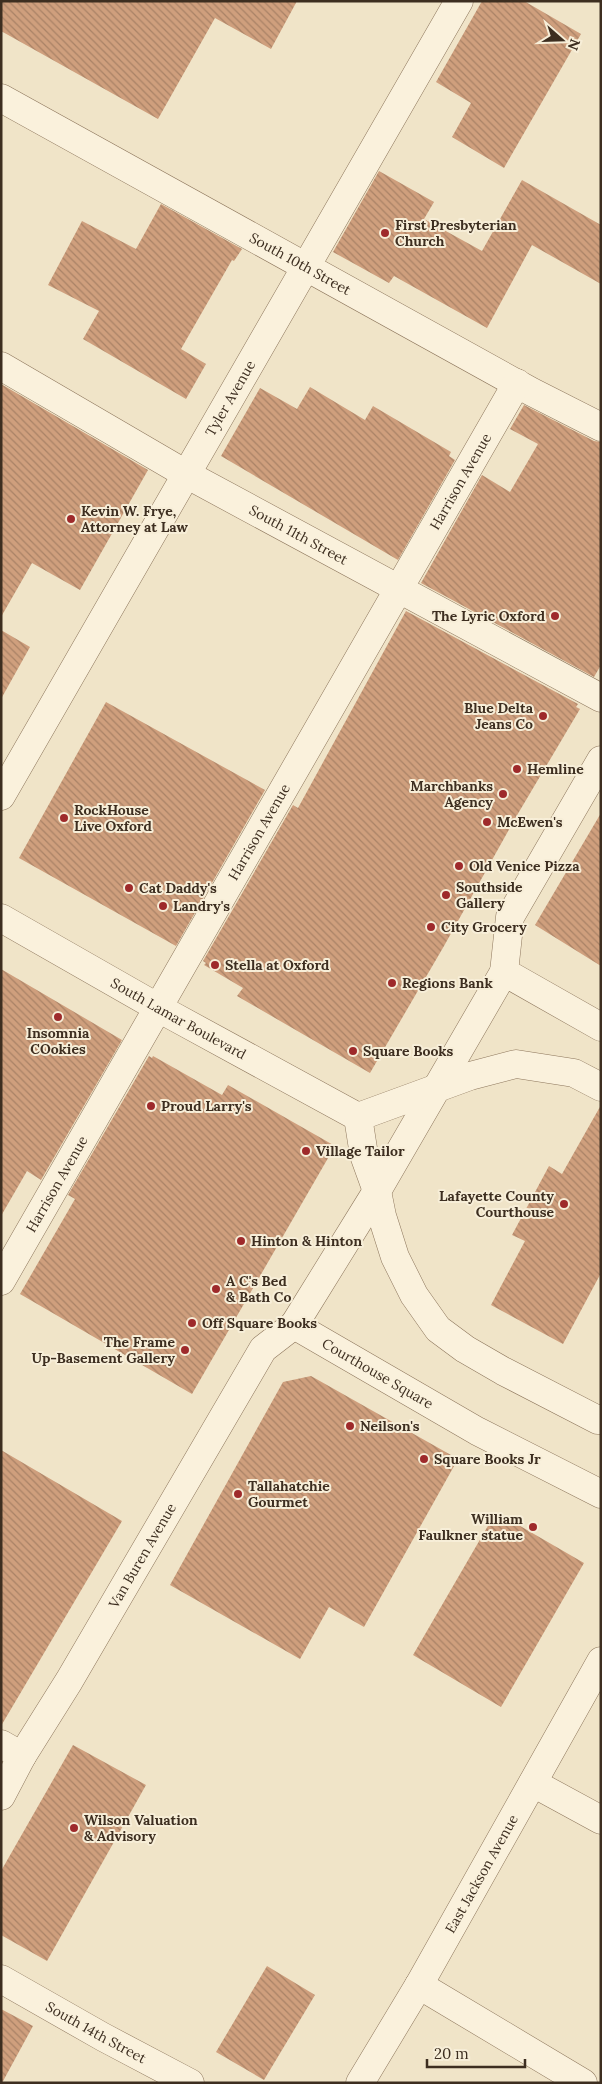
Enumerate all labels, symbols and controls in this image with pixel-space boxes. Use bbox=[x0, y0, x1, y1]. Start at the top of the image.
north arrow bbox=[537, 15, 587, 65]
text: N bbox=[564, 36, 585, 53]
place label: First Presbyterian Church bbox=[395, 216, 517, 250]
marker: First Presbyterian Church bbox=[379, 227, 391, 239]
street label: South 10th Street bbox=[246, 228, 355, 299]
street label: Tyler Avenue bbox=[201, 357, 259, 440]
street label: Harrison Avenue bbox=[426, 430, 495, 533]
street label: South 11th Street bbox=[246, 501, 351, 569]
place label: Kevin W. Frye, Attorney at Law bbox=[81, 502, 188, 536]
marker: Kevin W. Frye, Attorney at Law bbox=[65, 513, 77, 525]
place label: The Lyric Oxford bbox=[432, 607, 545, 625]
marker: The Lyric Oxford bbox=[549, 610, 561, 622]
place label: Blue Delta Jeans Co bbox=[464, 699, 534, 733]
marker: Blue Delta Jeans Co bbox=[537, 710, 549, 722]
place label: Hemline bbox=[527, 760, 584, 778]
marker: Hemline bbox=[511, 763, 523, 775]
place label: Marchbanks Agency bbox=[410, 777, 493, 811]
street label: Harrison Avenue bbox=[224, 780, 294, 883]
marker: Marchbanks Agency bbox=[497, 788, 509, 800]
place label: RockHouse Live Oxford bbox=[74, 801, 152, 835]
marker: RockHouse Live Oxford bbox=[58, 812, 70, 824]
place label: McEwen's bbox=[497, 813, 563, 831]
marker: McEwen's bbox=[481, 816, 493, 828]
place label: Old Venice Pizza bbox=[469, 857, 580, 875]
marker: Old Venice Pizza bbox=[453, 860, 465, 872]
place label: Southside Gallery bbox=[456, 878, 523, 912]
place label: Cat Daddy's bbox=[139, 879, 217, 897]
marker: Cat Daddy's bbox=[123, 882, 135, 894]
marker: Southside Gallery bbox=[440, 889, 452, 901]
place label: Landry's bbox=[173, 897, 230, 915]
marker: Landry's bbox=[157, 900, 169, 912]
place label: City Grocery bbox=[441, 918, 527, 936]
marker: City Grocery bbox=[425, 921, 437, 933]
place label: Stella at Oxford bbox=[225, 956, 329, 974]
marker: Stella at Oxford bbox=[209, 959, 221, 971]
street label: South Lamar Boulevard bbox=[108, 974, 249, 1063]
place label: Regions Bank bbox=[402, 974, 493, 992]
marker: Regions Bank bbox=[386, 977, 398, 989]
marker: Insomnia COokies bbox=[52, 1011, 64, 1023]
place label: Insomnia COokies bbox=[27, 1024, 90, 1058]
place label: Square Books bbox=[363, 1042, 454, 1060]
marker: Square Books bbox=[347, 1045, 359, 1057]
place label: Proud Larry's bbox=[161, 1097, 252, 1115]
marker: Proud Larry's bbox=[145, 1100, 157, 1112]
street label: Harrison Avenue bbox=[22, 1132, 92, 1235]
place label: Village Tailor bbox=[316, 1142, 405, 1160]
marker: Village Tailor bbox=[300, 1145, 312, 1157]
place label: Lafayette County Courthouse bbox=[439, 1187, 554, 1221]
marker: Lafayette County Courthouse bbox=[558, 1198, 570, 1210]
place label: Hinton & Hinton bbox=[251, 1232, 362, 1250]
marker: Hinton & Hinton bbox=[235, 1235, 247, 1247]
place label: A C's Bed & Bath Co bbox=[226, 1272, 291, 1306]
marker: A C's Bed & Bath Co bbox=[210, 1283, 222, 1295]
place label: Off Square Books bbox=[202, 1314, 317, 1332]
marker: Off Square Books bbox=[186, 1317, 198, 1329]
place label: The Frame Up-Basement Gallery bbox=[32, 1333, 175, 1367]
street label: Courthouse Square bbox=[319, 1334, 437, 1413]
marker: The Frame Up-Basement Gallery bbox=[179, 1344, 191, 1356]
place label: Neilson's bbox=[360, 1417, 420, 1435]
marker: Neilson's bbox=[344, 1420, 356, 1432]
place label: Square Books Jr bbox=[434, 1450, 541, 1468]
marker: Square Books Jr bbox=[418, 1453, 430, 1465]
place label: Tallahatchie Gourmet bbox=[248, 1477, 330, 1511]
marker: Tallahatchie Gourmet bbox=[232, 1488, 244, 1500]
street label: Van Buren Avenue bbox=[104, 1499, 180, 1612]
place label: William Faulkner statue bbox=[418, 1510, 523, 1544]
marker: William Faulkner statue bbox=[527, 1521, 539, 1533]
place label: Wilson Valuation & Advisory bbox=[84, 1811, 198, 1845]
street label: East Jackson Avenue bbox=[441, 1811, 522, 1936]
marker: Wilson Valuation & Advisory bbox=[68, 1822, 80, 1834]
street label: South 14th Street bbox=[43, 1997, 150, 2067]
scale bar bbox=[427, 2036, 524, 2068]
text: 20 m bbox=[434, 2044, 469, 2063]

